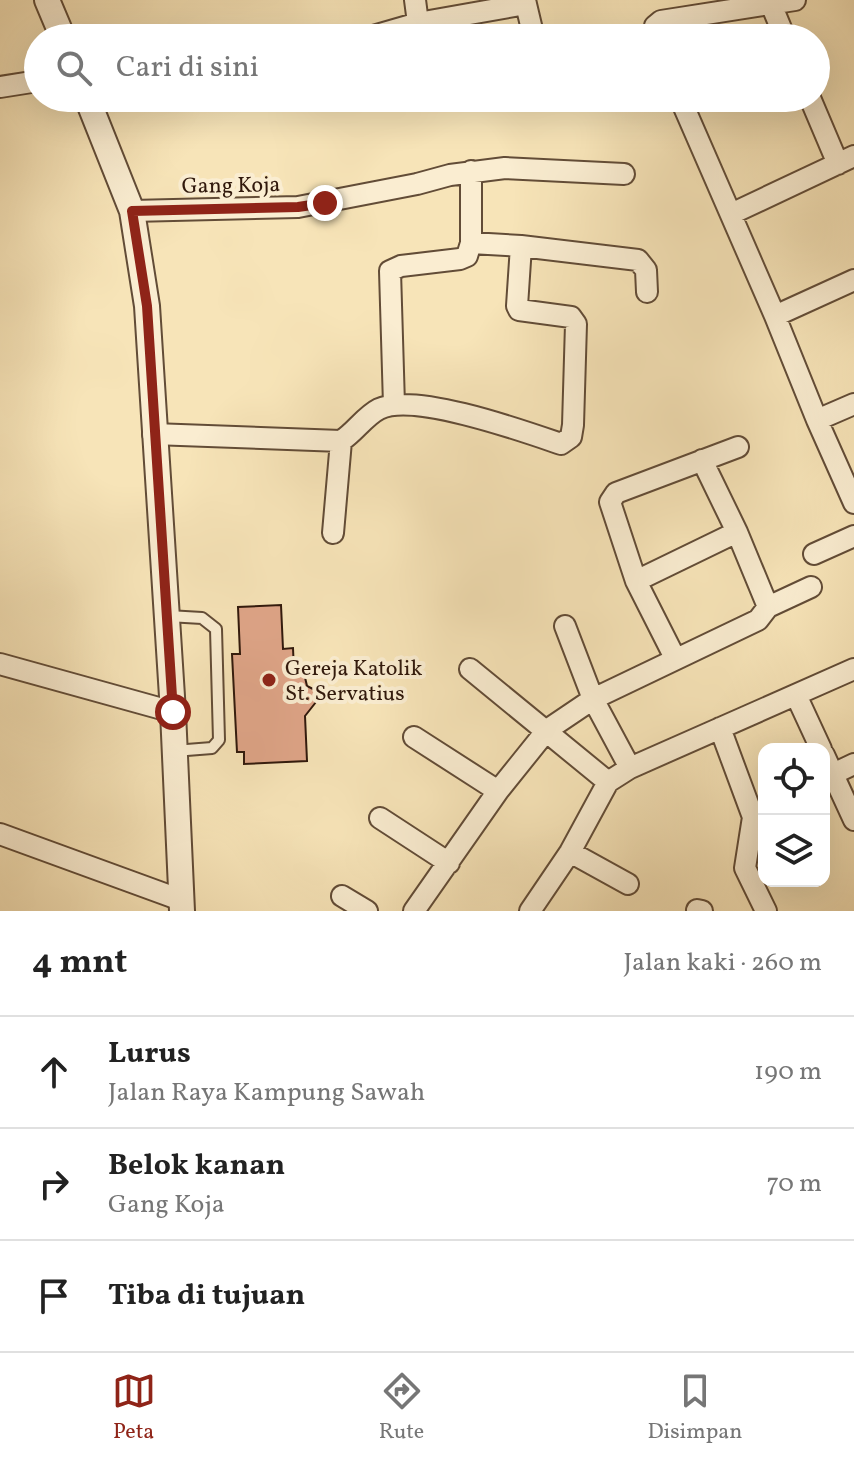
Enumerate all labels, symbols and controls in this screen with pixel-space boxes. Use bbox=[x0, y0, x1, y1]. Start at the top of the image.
search box bbox=[24, 24, 830, 112]
icon: search bbox=[52, 46, 96, 90]
text: Cari di sini bbox=[116, 47, 259, 89]
street label: Gang Koja bbox=[181, 170, 281, 203]
route end bbox=[307, 185, 343, 221]
place label: Gereja Katolik St. Servatius bbox=[285, 654, 422, 710]
marker: Gereja Katolik St. Servatius bbox=[260, 671, 278, 689]
route start bbox=[155, 694, 191, 730]
map controls bbox=[758, 743, 830, 887]
button: locate bbox=[758, 743, 830, 815]
button: layers bbox=[758, 815, 830, 887]
text: 4 mnt bbox=[32, 940, 127, 987]
text: Jalan kaki · 260 m bbox=[623, 945, 822, 981]
text: Lurus bbox=[108, 1033, 191, 1075]
icon: ahead bbox=[32, 1050, 76, 1094]
text: 190 m bbox=[754, 1054, 822, 1090]
text: Jalan Raya Kampung Sawah bbox=[108, 1075, 425, 1111]
text: Belok kanan bbox=[108, 1145, 285, 1187]
icon: right bbox=[32, 1162, 76, 1206]
text: 70 m bbox=[767, 1166, 822, 1202]
text: Gang Koja bbox=[108, 1187, 225, 1223]
icon: arrive bbox=[32, 1274, 76, 1318]
text: Tiba di tujuan bbox=[108, 1275, 305, 1317]
tab: Peta bbox=[112, 1369, 156, 1448]
tab: Rute bbox=[379, 1369, 424, 1448]
tab: Disimpan bbox=[647, 1369, 742, 1448]

